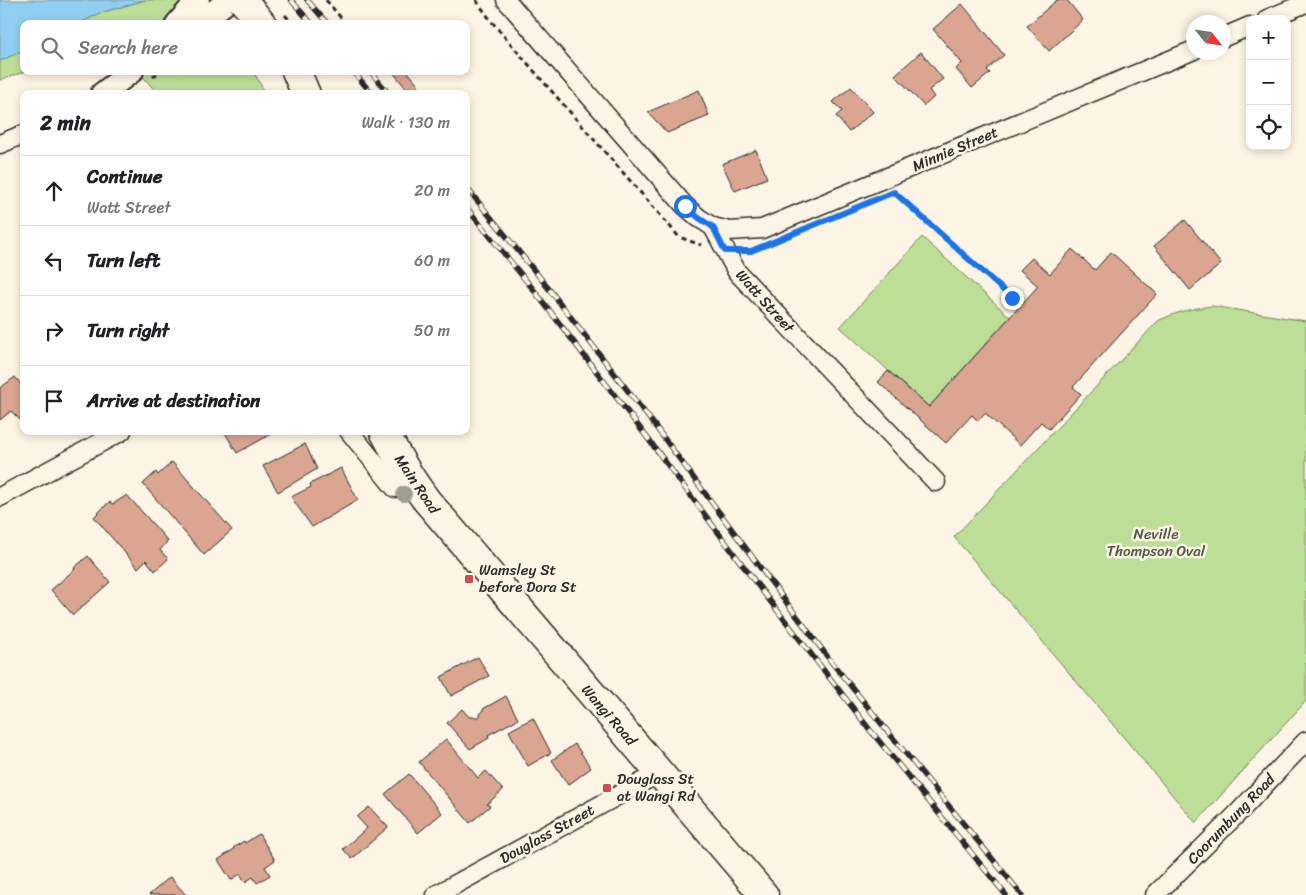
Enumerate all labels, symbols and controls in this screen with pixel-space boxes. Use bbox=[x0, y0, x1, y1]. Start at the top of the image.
north arrow bbox=[1186, 15, 1231, 60]
map controls bbox=[1246, 15, 1291, 150]
button: + bbox=[1246, 15, 1291, 60]
search box bbox=[20, 20, 470, 75]
text: Search here bbox=[78, 31, 178, 64]
icon: search bbox=[38, 34, 66, 62]
button: − bbox=[1246, 60, 1291, 105]
text: 2 min bbox=[40, 104, 91, 142]
button: locate bbox=[1246, 105, 1291, 150]
text: Walk · 130 m bbox=[362, 108, 450, 137]
street label: Minnie Street bbox=[908, 119, 1003, 179]
text: Continue bbox=[87, 160, 163, 193]
text: 20 m bbox=[414, 176, 450, 205]
icon: ahead bbox=[40, 177, 68, 205]
text: Watt Street bbox=[87, 193, 171, 222]
route start bbox=[674, 195, 697, 218]
text: Turn left bbox=[87, 244, 160, 277]
text: 60 m bbox=[414, 246, 450, 275]
icon: left bbox=[40, 247, 68, 275]
street label: Watt Street bbox=[729, 263, 802, 340]
route end bbox=[1001, 287, 1024, 310]
text: Turn right bbox=[87, 314, 169, 347]
text: 50 m bbox=[414, 316, 450, 345]
icon: right bbox=[40, 317, 68, 345]
text: Arrive at destination bbox=[87, 384, 260, 417]
icon: arrive bbox=[40, 387, 68, 415]
street label: Main Road bbox=[387, 449, 447, 520]
park label: Neville Thompson Oval bbox=[1107, 521, 1206, 564]
place label: Wamsley St before Dora St bbox=[479, 557, 577, 600]
marker: Wamsley St before Dora St bbox=[463, 573, 475, 585]
street label: Wangi Road bbox=[575, 678, 644, 753]
place label: Douglass St at Wangi Rd bbox=[617, 766, 696, 809]
street label: Coorumbung Road bbox=[1181, 767, 1282, 871]
marker: Douglass St at Wangi Rd bbox=[601, 782, 613, 794]
street label: Douglass Street bbox=[495, 797, 600, 871]

